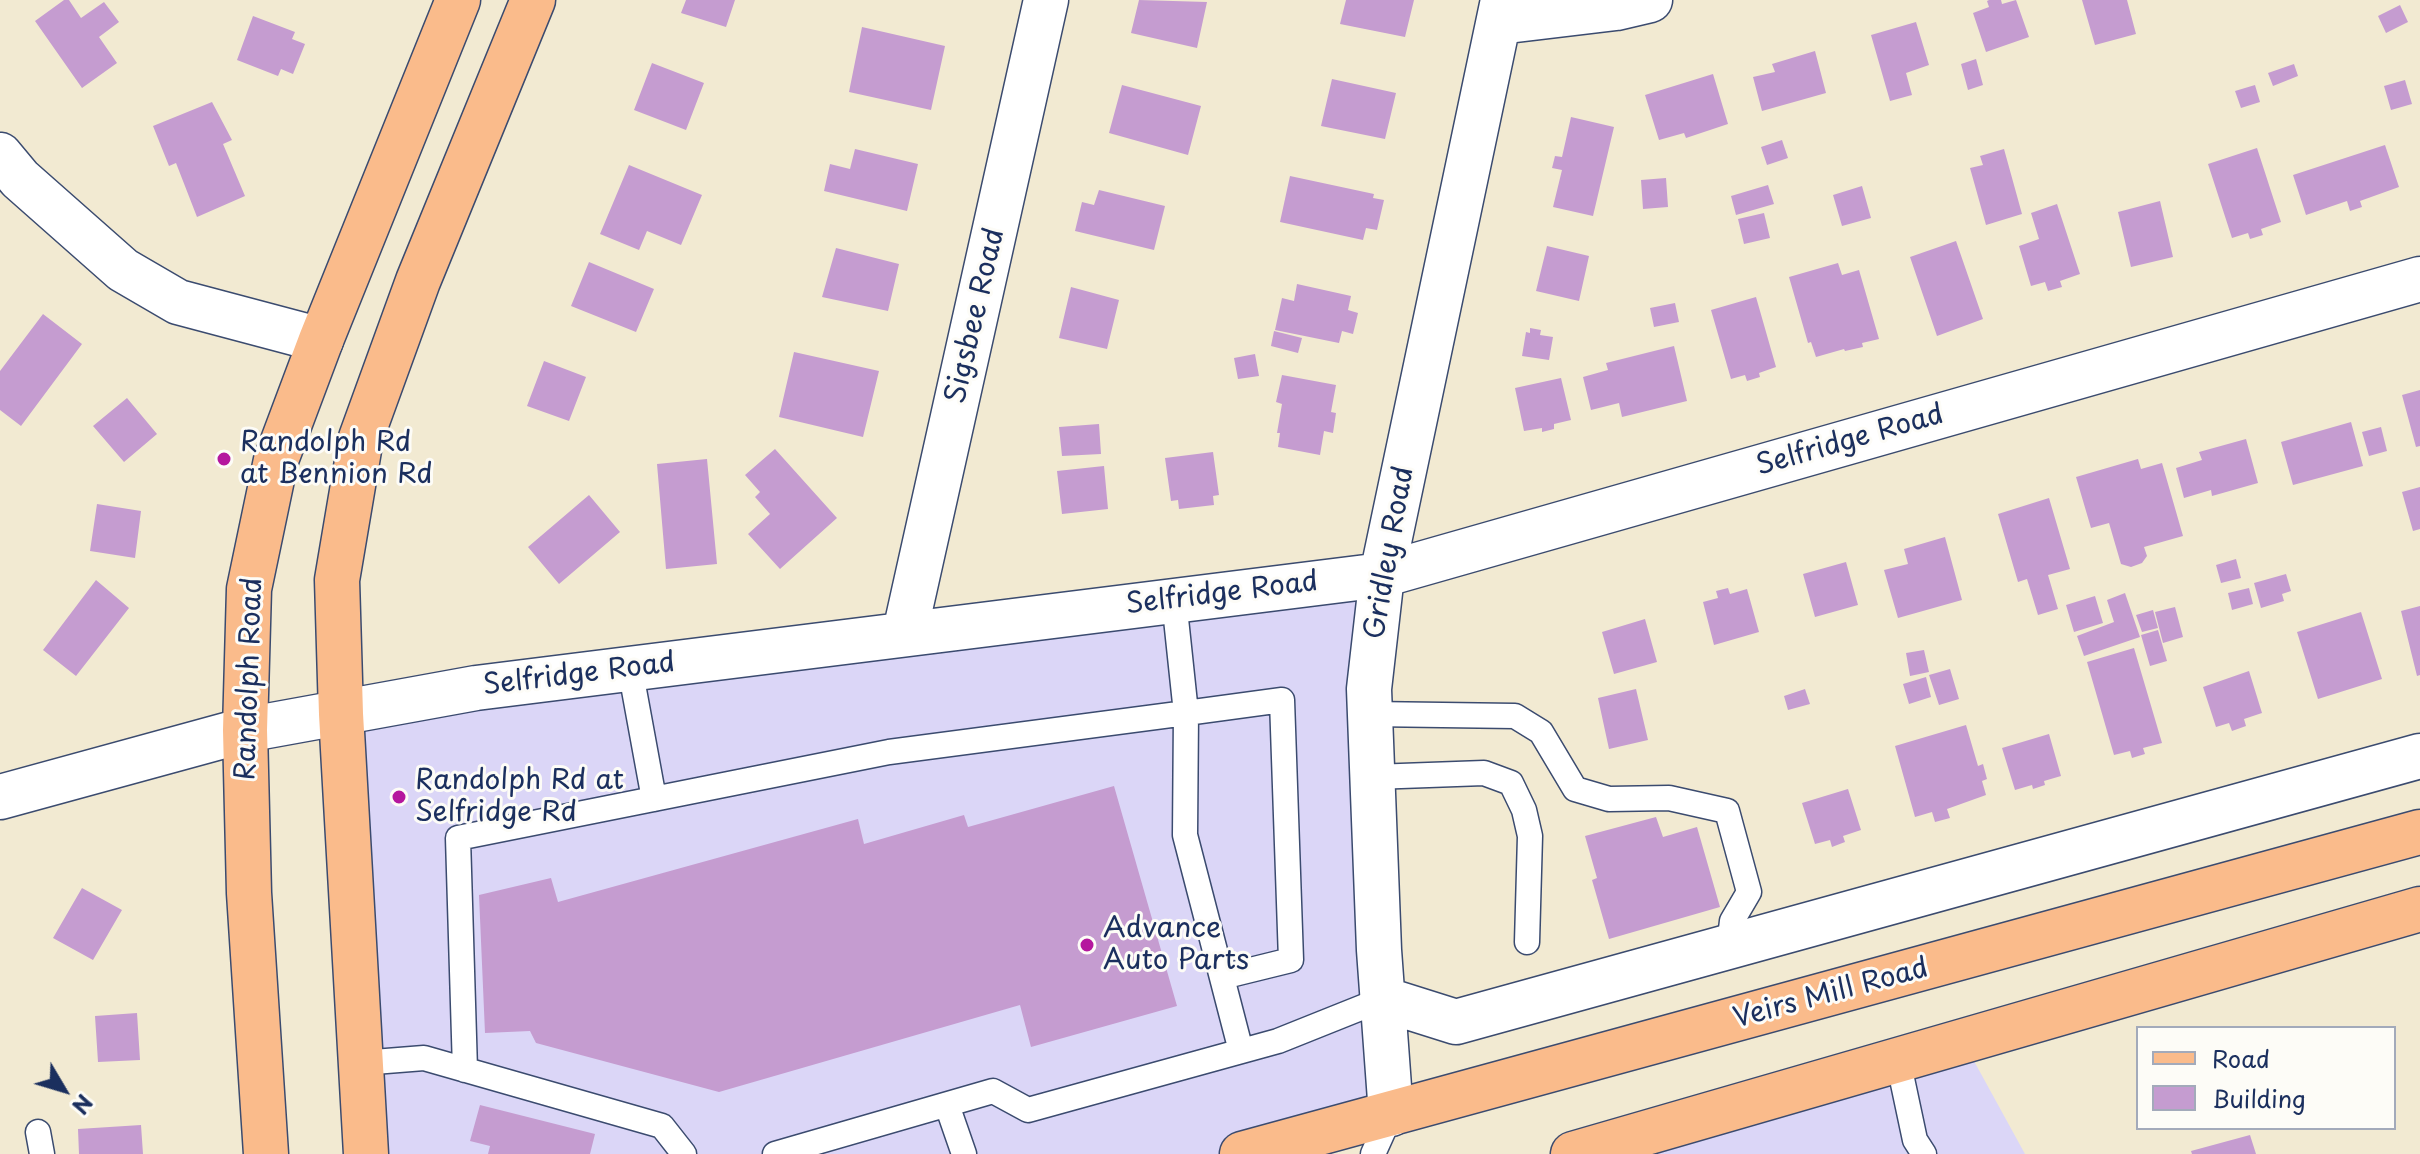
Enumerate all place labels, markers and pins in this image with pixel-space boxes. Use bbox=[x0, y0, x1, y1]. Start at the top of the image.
place label: Randolph Rd at Bennion Rd bbox=[240, 426, 433, 492]
marker: Randolph Rd at Bennion Rd bbox=[215, 450, 233, 468]
place label: Randolph Rd at Selfridge Rd bbox=[415, 764, 624, 830]
marker: Randolph Rd at Selfridge Rd bbox=[390, 788, 408, 806]
place label: Advance Auto Parts bbox=[1103, 912, 1249, 978]
marker: Advance Auto Parts bbox=[1078, 936, 1096, 954]

